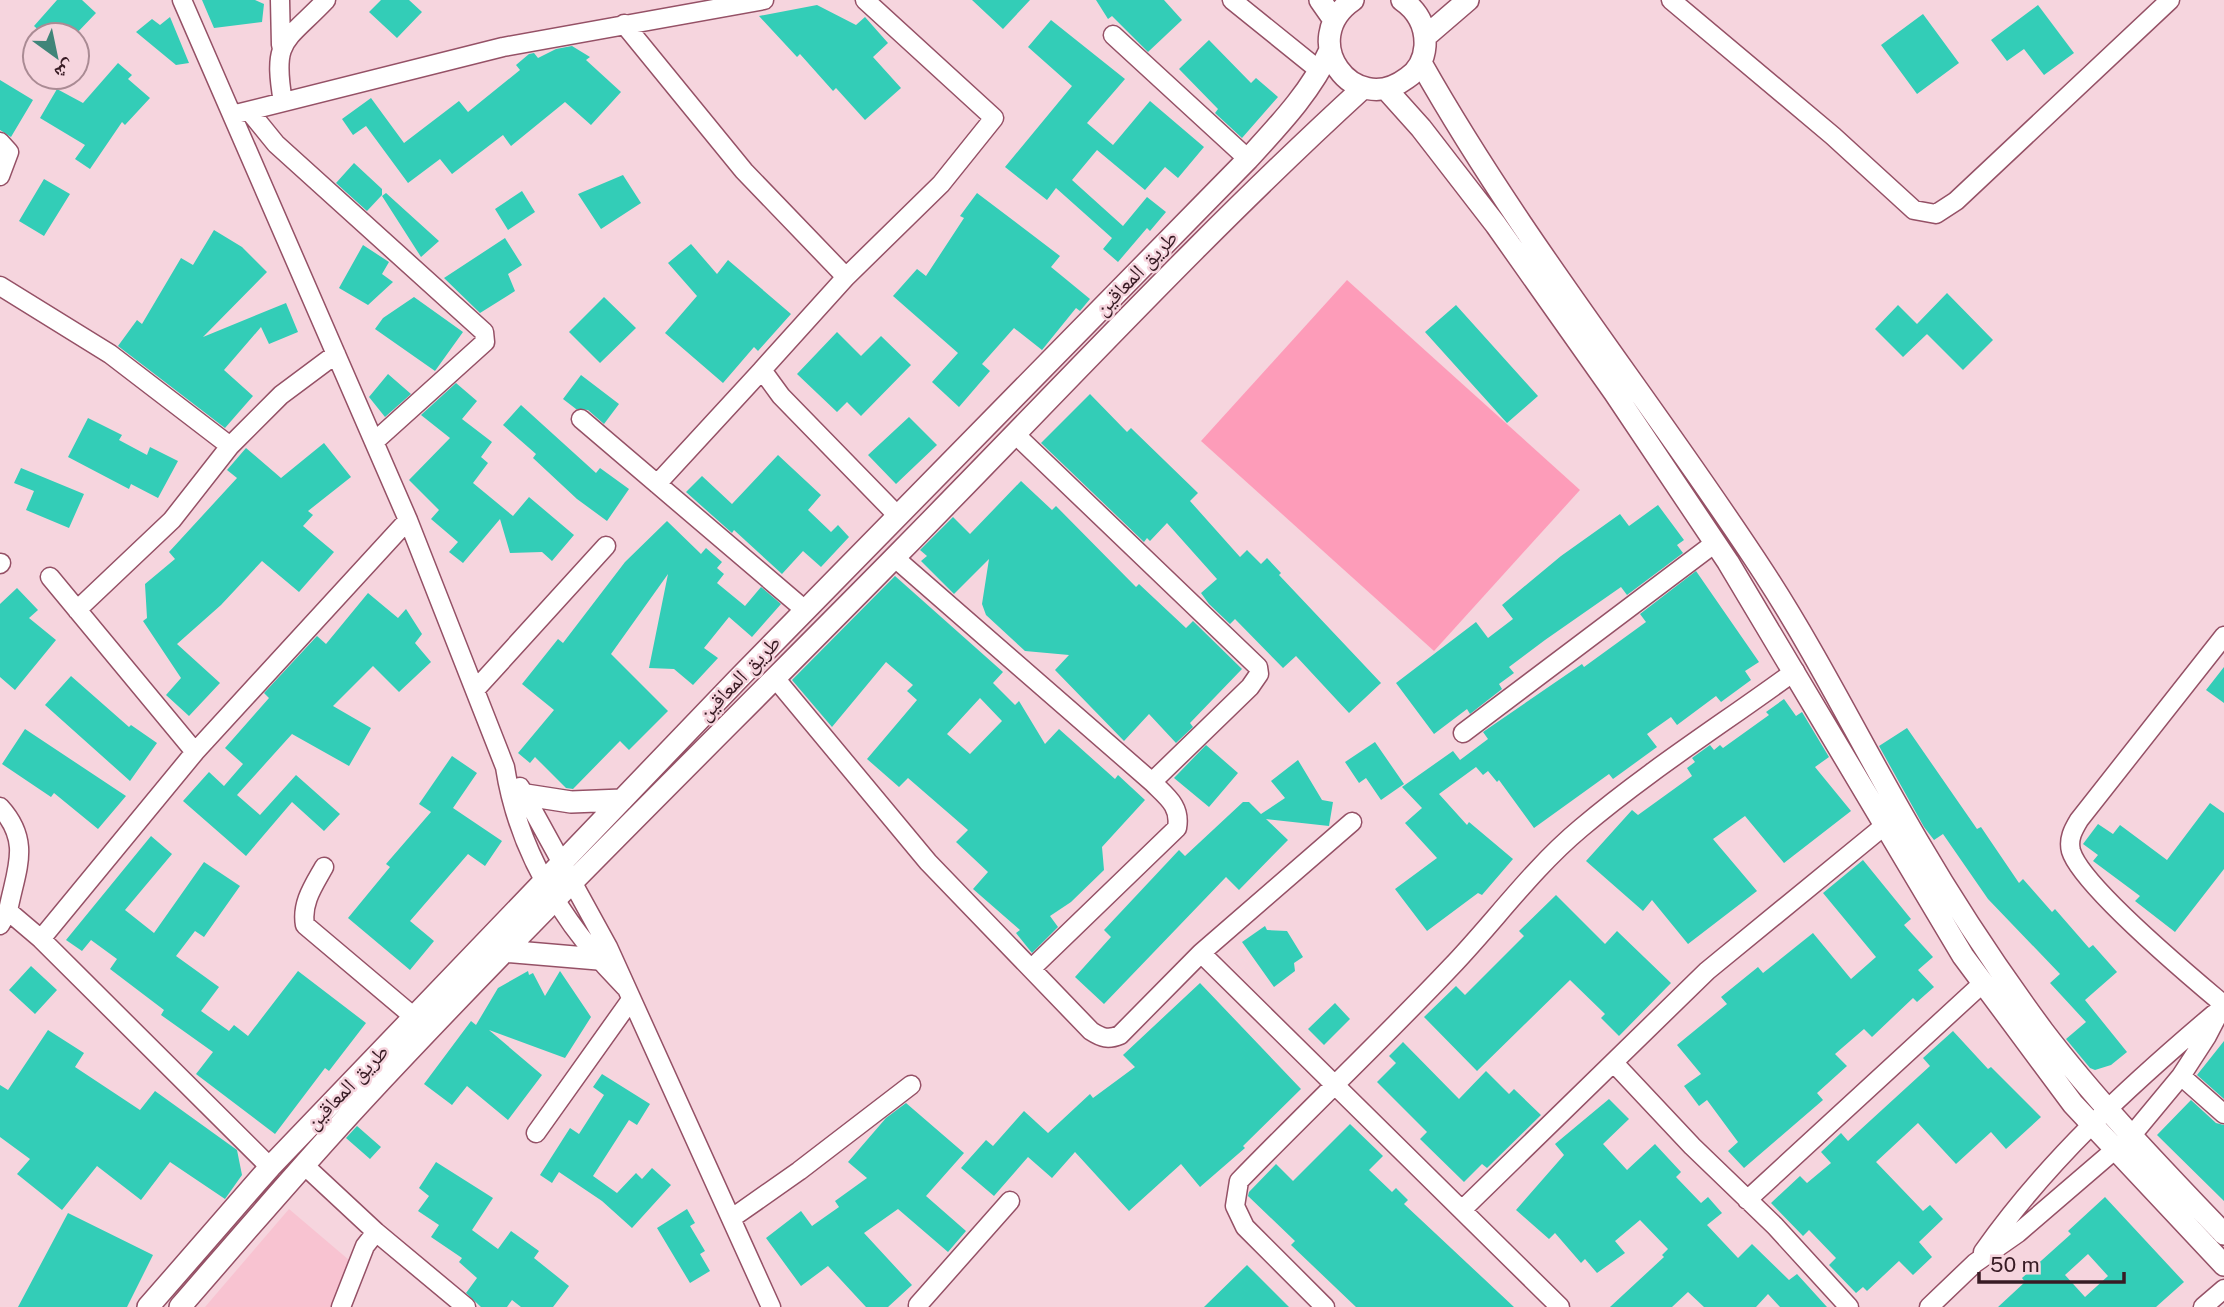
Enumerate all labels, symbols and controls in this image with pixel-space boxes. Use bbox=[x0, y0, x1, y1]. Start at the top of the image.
north arrow bbox=[21, 21, 91, 91]
text: ش bbox=[50, 55, 80, 85]
street label: طريق المعاقين bbox=[1089, 225, 1183, 321]
street label: طريق المعاقين bbox=[692, 630, 786, 726]
street label: طريق المعاقين bbox=[300, 1039, 394, 1135]
scale bar bbox=[1979, 1240, 2124, 1284]
text: 50 m bbox=[1990, 1252, 2040, 1277]

